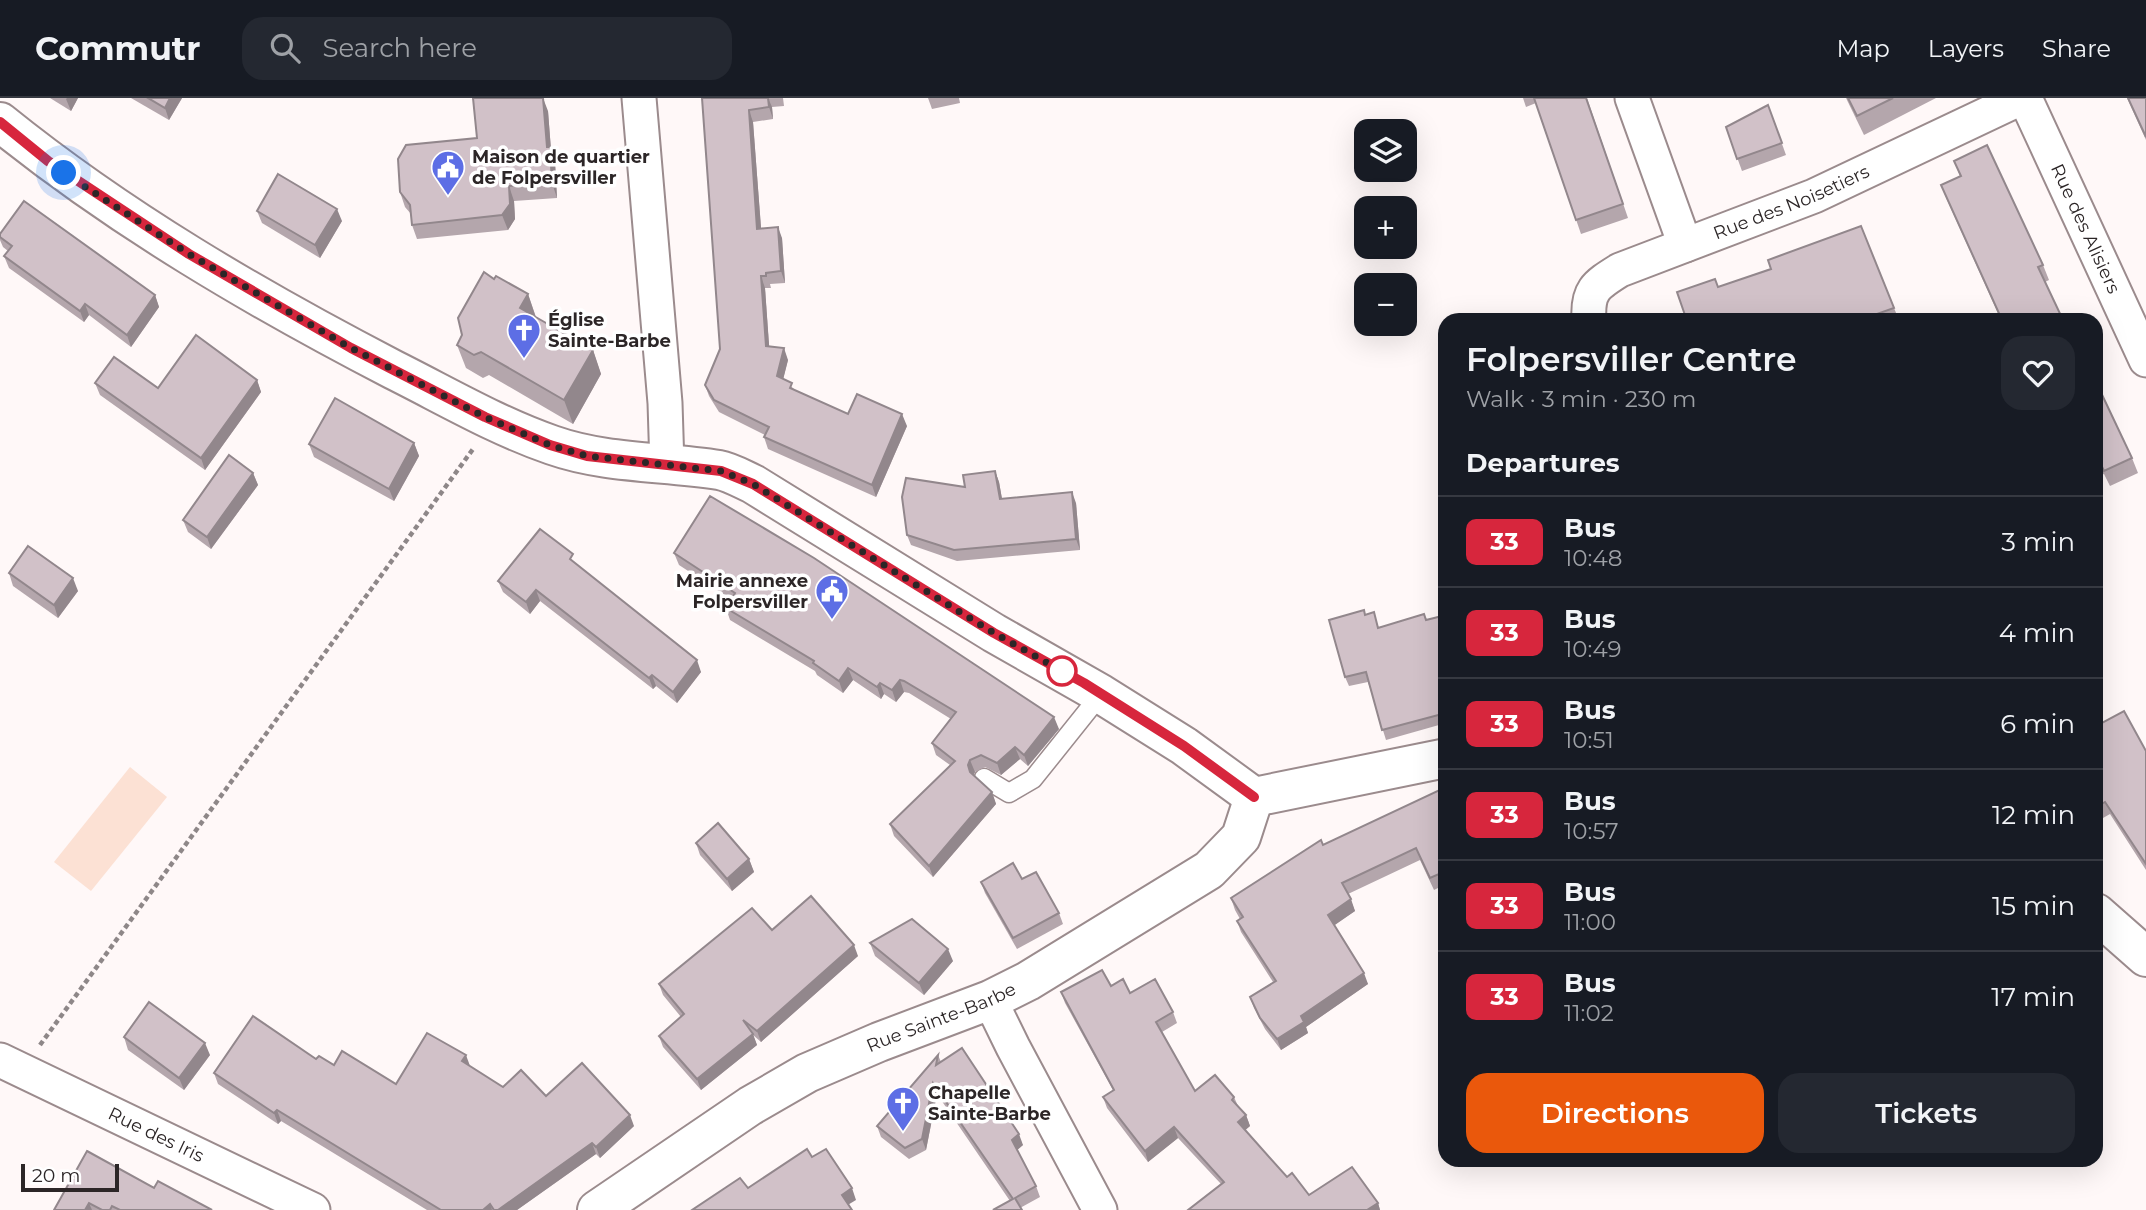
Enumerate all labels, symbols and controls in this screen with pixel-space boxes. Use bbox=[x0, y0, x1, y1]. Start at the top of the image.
search box bbox=[242, 17, 732, 80]
text: Commutr bbox=[35, 28, 200, 68]
icon: search bbox=[266, 29, 304, 67]
text: Search here bbox=[322, 32, 477, 64]
text: Map bbox=[1836, 34, 1890, 63]
text: Layers bbox=[1928, 34, 2004, 63]
text: Share bbox=[2042, 34, 2111, 63]
map controls bbox=[1354, 119, 1417, 336]
button: layers bbox=[1354, 119, 1417, 182]
place label: Maison de quartier de Folpersviller bbox=[472, 146, 650, 189]
public building icon: Maison de quartier de Folpersviller bbox=[429, 148, 467, 197]
your location bbox=[46, 155, 81, 190]
street label: Rue des Noisetiers bbox=[1710, 160, 1873, 244]
street label: Rue des Alisiers bbox=[2046, 160, 2125, 297]
button: + bbox=[1354, 196, 1417, 259]
button: − bbox=[1354, 273, 1417, 336]
place label: Église Sainte-Barbe bbox=[548, 309, 671, 352]
church icon: Église Sainte-Barbe bbox=[505, 311, 543, 360]
button: heart bbox=[2001, 336, 2075, 410]
text: Folpersviller Centre bbox=[1466, 339, 1796, 379]
text: Walk · 3 min · 230 m bbox=[1466, 385, 1696, 413]
text: Departures bbox=[1466, 447, 1620, 479]
text: Bus bbox=[1564, 512, 1616, 544]
text: 3 min bbox=[2001, 526, 2075, 558]
text: 33 bbox=[1490, 527, 1519, 556]
text: 10:48 bbox=[1564, 544, 1623, 572]
place label: Mairie annexe Folpersviller bbox=[676, 570, 808, 613]
public building icon: Mairie annexe Folpersviller bbox=[813, 572, 851, 621]
text: Bus bbox=[1564, 603, 1616, 635]
text: 4 min bbox=[1999, 617, 2075, 649]
text: 33 bbox=[1490, 618, 1519, 647]
text: 10:49 bbox=[1564, 635, 1621, 663]
unlabelled marker bbox=[1047, 656, 1077, 686]
text: Bus bbox=[1564, 694, 1616, 726]
text: 6 min bbox=[2000, 708, 2075, 740]
text: 33 bbox=[1490, 709, 1519, 738]
text: 10:51 bbox=[1564, 726, 1614, 754]
text: Bus bbox=[1564, 785, 1616, 817]
text: 12 min bbox=[1992, 799, 2075, 831]
text: 33 bbox=[1490, 800, 1519, 829]
text: 10:57 bbox=[1564, 817, 1619, 845]
text: Bus bbox=[1564, 876, 1616, 908]
text: 15 min bbox=[1992, 890, 2075, 922]
text: 33 bbox=[1490, 891, 1519, 920]
text: 11:00 bbox=[1564, 908, 1616, 936]
text: Bus bbox=[1564, 967, 1616, 999]
street label: Rue Sainte-Barbe bbox=[863, 978, 1020, 1057]
text: 17 min bbox=[1991, 981, 2075, 1013]
text: 33 bbox=[1490, 982, 1519, 1011]
text: 11:02 bbox=[1564, 999, 1614, 1027]
button: Directions bbox=[1466, 1073, 1764, 1153]
button: Tickets bbox=[1778, 1073, 2075, 1153]
place label: Chapelle Sainte-Barbe bbox=[928, 1082, 1051, 1125]
church icon: Chapelle Sainte-Barbe bbox=[884, 1084, 922, 1133]
street label: Rue des Iris bbox=[105, 1102, 208, 1167]
scale bar bbox=[21, 1161, 119, 1193]
text: 20 m bbox=[32, 1164, 80, 1187]

